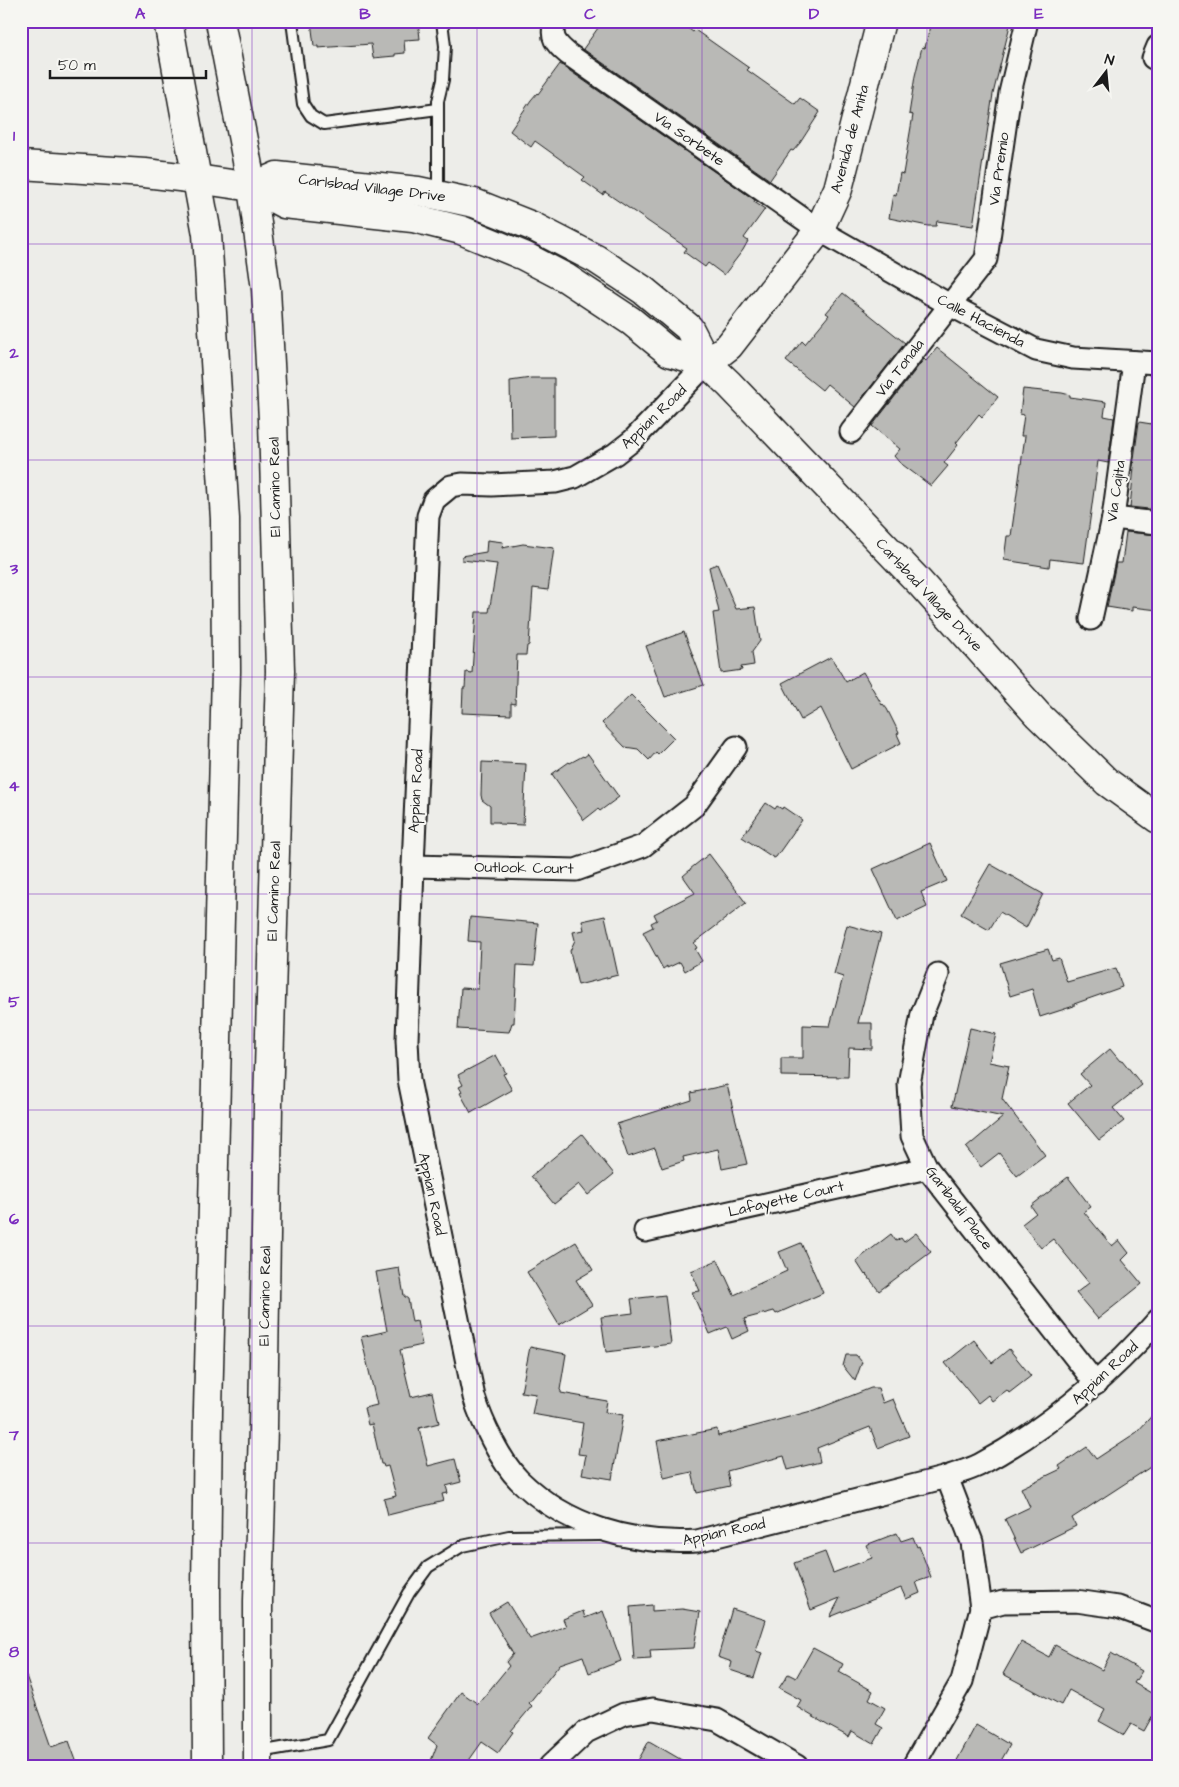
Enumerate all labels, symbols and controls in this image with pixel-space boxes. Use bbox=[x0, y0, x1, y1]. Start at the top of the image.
text: A bbox=[135, 3, 146, 25]
text: B bbox=[359, 3, 371, 25]
text: C bbox=[584, 3, 596, 25]
text: D bbox=[809, 3, 820, 25]
text: E bbox=[1034, 3, 1044, 25]
scale bar bbox=[50, 48, 206, 80]
north arrow bbox=[1082, 48, 1132, 98]
text: N bbox=[1102, 50, 1116, 71]
text: 50 m bbox=[58, 55, 96, 76]
street label: Avenida de Anita bbox=[825, 82, 875, 196]
street label: Via Sorbete bbox=[649, 107, 729, 171]
text: 1 bbox=[13, 125, 16, 147]
street label: Via Premio bbox=[983, 131, 1015, 207]
street label: Carlsbad Village Drive bbox=[297, 169, 447, 208]
street label: Calle Hacienda bbox=[933, 289, 1029, 353]
street label: Via Tonala bbox=[871, 334, 930, 401]
text: 2 bbox=[8, 342, 19, 364]
street label: Appian Road bbox=[616, 380, 692, 454]
street label: El Camino Real bbox=[264, 437, 286, 537]
street label: Via Cajita bbox=[1101, 458, 1131, 523]
street label: Carlsbad Village Drive bbox=[870, 534, 987, 657]
text: 3 bbox=[9, 558, 19, 580]
street label: Appian Road bbox=[403, 748, 429, 834]
text: 4 bbox=[9, 775, 20, 797]
street label: El Camino Real bbox=[262, 841, 286, 941]
street label: Outlook Court bbox=[474, 857, 574, 879]
text: 5 bbox=[8, 991, 20, 1013]
street label: Appian Road bbox=[413, 1151, 451, 1238]
street label: Garibaldi Place bbox=[920, 1162, 998, 1254]
street label: Lafayette Court bbox=[726, 1175, 846, 1223]
text: 6 bbox=[9, 1208, 19, 1230]
street label: El Camino Real bbox=[254, 1246, 276, 1346]
street label: Appian Road bbox=[1067, 1336, 1143, 1409]
text: 7 bbox=[8, 1424, 19, 1446]
street label: Appian Road bbox=[681, 1513, 768, 1551]
text: 8 bbox=[9, 1641, 20, 1663]

